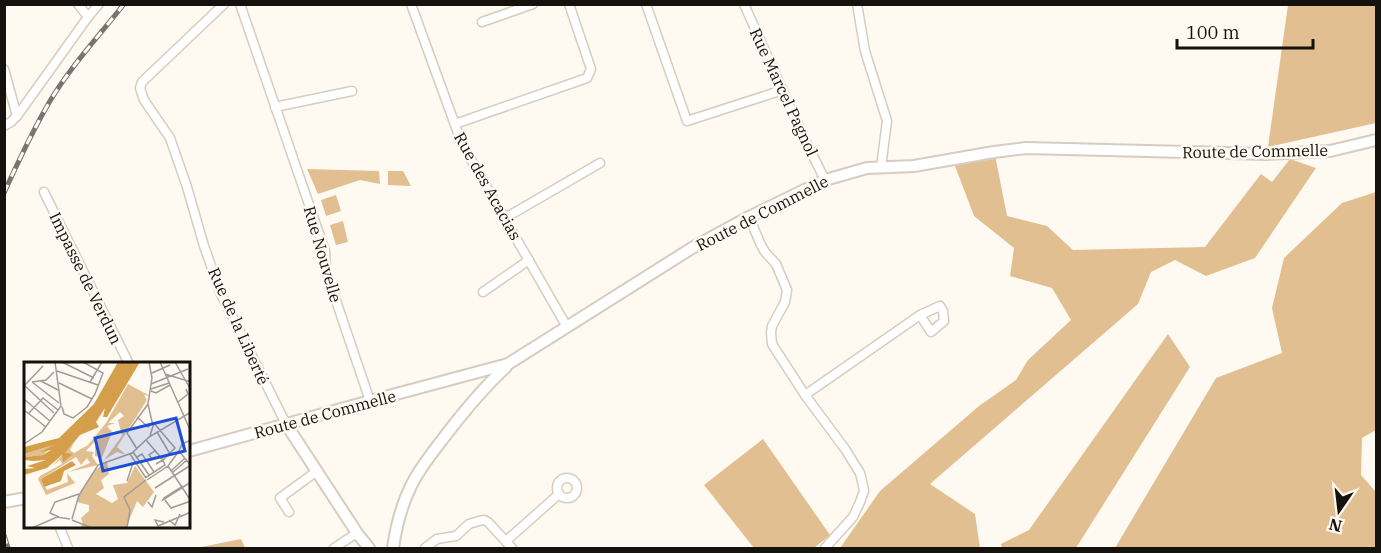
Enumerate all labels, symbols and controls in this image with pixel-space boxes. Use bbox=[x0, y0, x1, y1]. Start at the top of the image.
scale bar bbox=[1177, 12, 1314, 50]
text: 100 m bbox=[1186, 21, 1240, 44]
street label: Rue Marcel Pagnol bbox=[746, 25, 823, 159]
street label: Rue des Acacias bbox=[450, 129, 526, 243]
street label: Route de Commelle bbox=[1182, 140, 1328, 162]
street label: Route de Commelle bbox=[692, 171, 832, 255]
street label: Rue Nouvelle bbox=[300, 204, 346, 304]
street label: Impasse de Verdun bbox=[45, 209, 127, 347]
street label: Rue de la Liberté bbox=[204, 264, 274, 388]
inset map bbox=[24, 362, 190, 529]
street label: Route de Commelle bbox=[252, 385, 398, 443]
north arrow bbox=[1309, 481, 1369, 541]
text: N bbox=[1327, 514, 1344, 537]

